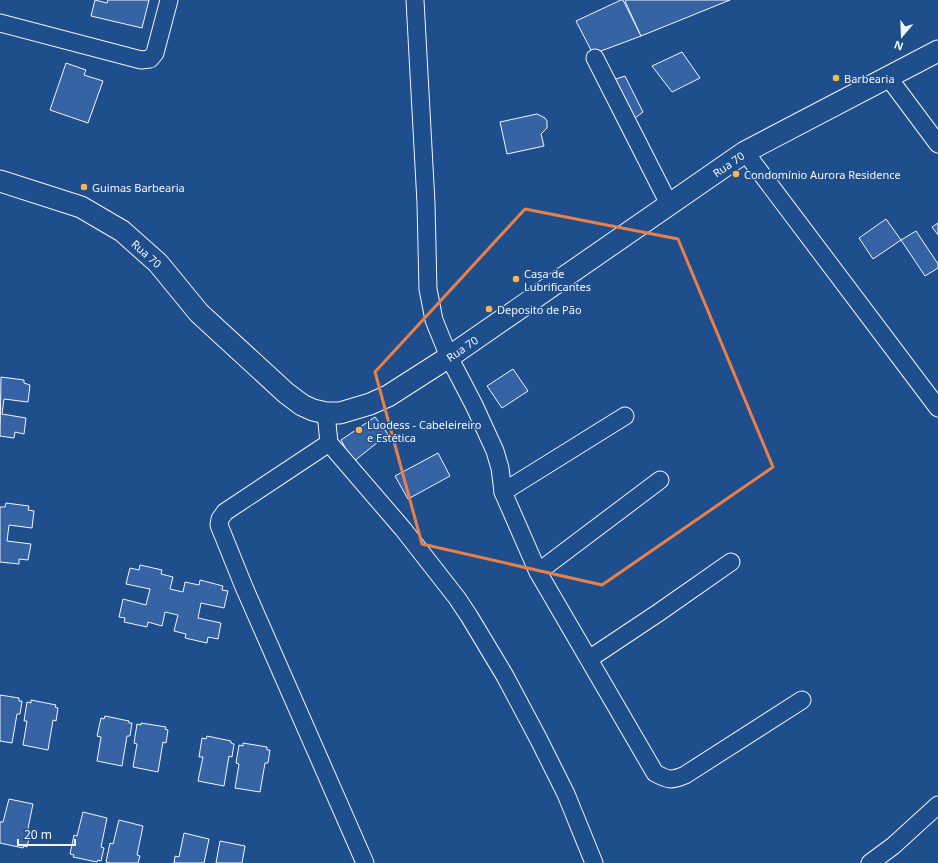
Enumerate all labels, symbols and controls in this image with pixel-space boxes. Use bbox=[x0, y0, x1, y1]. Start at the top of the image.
north arrow bbox=[882, 16, 922, 56]
text: N bbox=[892, 37, 905, 54]
place label: Barbearia bbox=[844, 71, 895, 86]
marker: Barbearia bbox=[831, 73, 841, 83]
street label: Rua 70 bbox=[709, 147, 747, 180]
place label: Condomínio Aurora Residence bbox=[744, 167, 901, 182]
marker: Condomínio Aurora Residence bbox=[731, 169, 741, 179]
place label: Guimas Barbearia bbox=[92, 180, 185, 195]
marker: Guimas Barbearia bbox=[79, 182, 89, 192]
street label: Rua 70 bbox=[129, 236, 165, 271]
place label: Casa de Lubrificantes bbox=[524, 266, 591, 294]
marker: Casa de Lubrificantes bbox=[511, 274, 521, 284]
place label: Deposito de Pão bbox=[497, 302, 582, 317]
marker: Deposito de Pão bbox=[484, 304, 494, 314]
street label: Rua 70 bbox=[443, 332, 481, 364]
place label: Luodess - Cabeleireiro e Estética bbox=[367, 417, 482, 445]
marker: Luodess - Cabeleireiro e Estética bbox=[354, 425, 364, 435]
scale bar bbox=[18, 821, 75, 847]
text: 20 m bbox=[24, 826, 52, 843]

